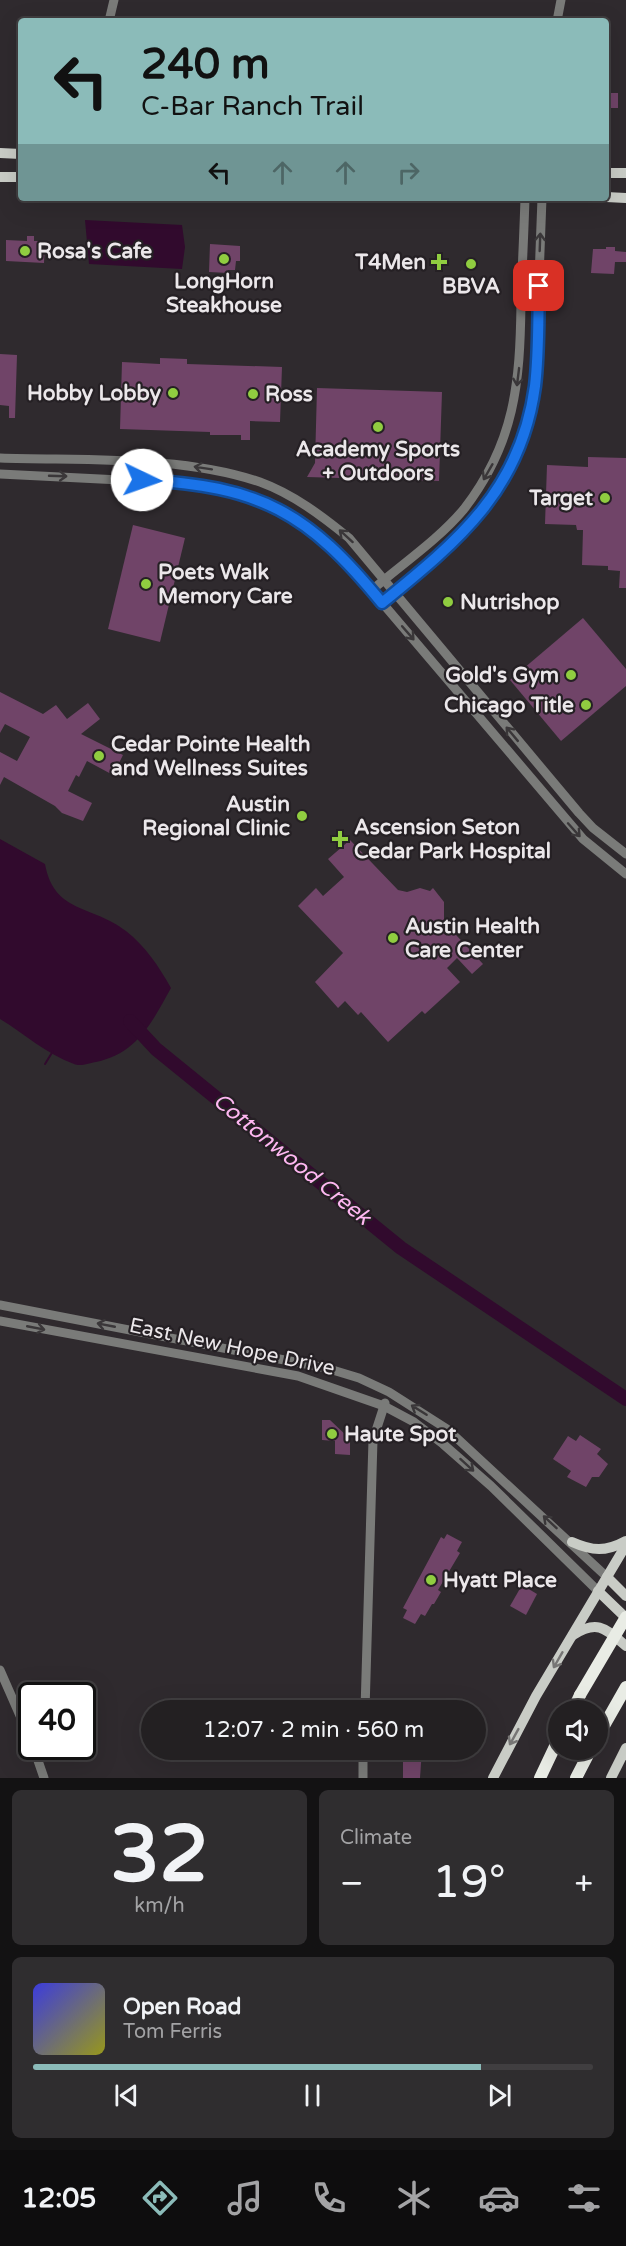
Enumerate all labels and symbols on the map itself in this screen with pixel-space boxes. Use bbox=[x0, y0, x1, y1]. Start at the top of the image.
one-way arrow bbox=[535, 232, 546, 252]
place label: Rosa's Cafe bbox=[37, 239, 152, 264]
marker: Rosa's Cafe bbox=[18, 244, 32, 258]
place label: T4Men bbox=[354, 250, 426, 275]
marker: LongHorn Steakhouse bbox=[217, 252, 231, 266]
marker: T4Men bbox=[430, 253, 448, 271]
marker: BBVA bbox=[464, 257, 478, 271]
pin bbox=[513, 260, 564, 311]
place label: LongHorn Steakhouse bbox=[166, 269, 282, 318]
place label: BBVA bbox=[442, 274, 500, 299]
one-way arrow bbox=[512, 367, 523, 387]
place label: Hobby Lobby bbox=[27, 381, 162, 406]
place label: Ross bbox=[265, 382, 313, 407]
marker: Hobby Lobby bbox=[166, 386, 180, 400]
marker: Ross bbox=[246, 387, 260, 401]
marker: Academy Sports + Outdoors bbox=[371, 420, 385, 434]
place label: Academy Sports + Outdoors bbox=[296, 437, 460, 486]
position arrow bbox=[110, 448, 174, 512]
one-way arrow bbox=[482, 462, 493, 480]
one-way arrow bbox=[194, 463, 214, 474]
one-way arrow bbox=[48, 471, 68, 482]
place label: Target bbox=[528, 486, 593, 511]
marker: Target bbox=[598, 491, 612, 505]
one-way arrow bbox=[338, 529, 353, 543]
place label: Poets Walk Memory Care bbox=[158, 560, 293, 609]
marker: Poets Walk Memory Care bbox=[139, 577, 153, 591]
place label: Nutrishop bbox=[460, 590, 560, 615]
marker: Nutrishop bbox=[441, 595, 455, 609]
one-way arrow bbox=[401, 625, 415, 640]
place label: Gold's Gym bbox=[445, 663, 559, 688]
marker: Gold's Gym bbox=[564, 668, 578, 682]
place label: Chicago Title bbox=[444, 693, 574, 718]
marker: Chicago Title bbox=[579, 698, 593, 712]
one-way arrow bbox=[506, 726, 519, 742]
place label: Cedar Pointe Health and Wellness Suites bbox=[111, 732, 311, 781]
marker: Cedar Pointe Health and Wellness Suites bbox=[92, 749, 106, 763]
place label: Austin Regional Clinic bbox=[142, 792, 290, 841]
marker: Austin Regional Clinic bbox=[295, 809, 309, 823]
place label: Ascension Seton Cedar Park Hospital bbox=[354, 815, 551, 864]
one-way arrow bbox=[567, 822, 581, 837]
marker: Ascension Seton Cedar Park Hospital bbox=[331, 830, 349, 848]
place label: Austin Health Care Center bbox=[405, 914, 540, 963]
marker: Austin Health Care Center bbox=[386, 931, 400, 945]
water label: Cottonwood Creek bbox=[208, 1087, 378, 1232]
street label: East New Hope Drive bbox=[127, 1313, 337, 1381]
one-way arrow bbox=[97, 1319, 116, 1330]
one-way arrow bbox=[26, 1323, 46, 1334]
one-way arrow bbox=[411, 1403, 428, 1415]
place label: Haute Spot bbox=[344, 1422, 456, 1447]
marker: Haute Spot bbox=[325, 1427, 339, 1441]
one-way arrow bbox=[459, 1458, 474, 1472]
one-way arrow bbox=[543, 1515, 558, 1529]
place label: Hyatt Place bbox=[443, 1568, 557, 1593]
marker: Hyatt Place bbox=[424, 1573, 438, 1587]
one-way arrow bbox=[551, 1651, 563, 1668]
speed limit sign: 40 bbox=[18, 1682, 96, 1760]
one-way arrow bbox=[508, 1728, 520, 1745]

